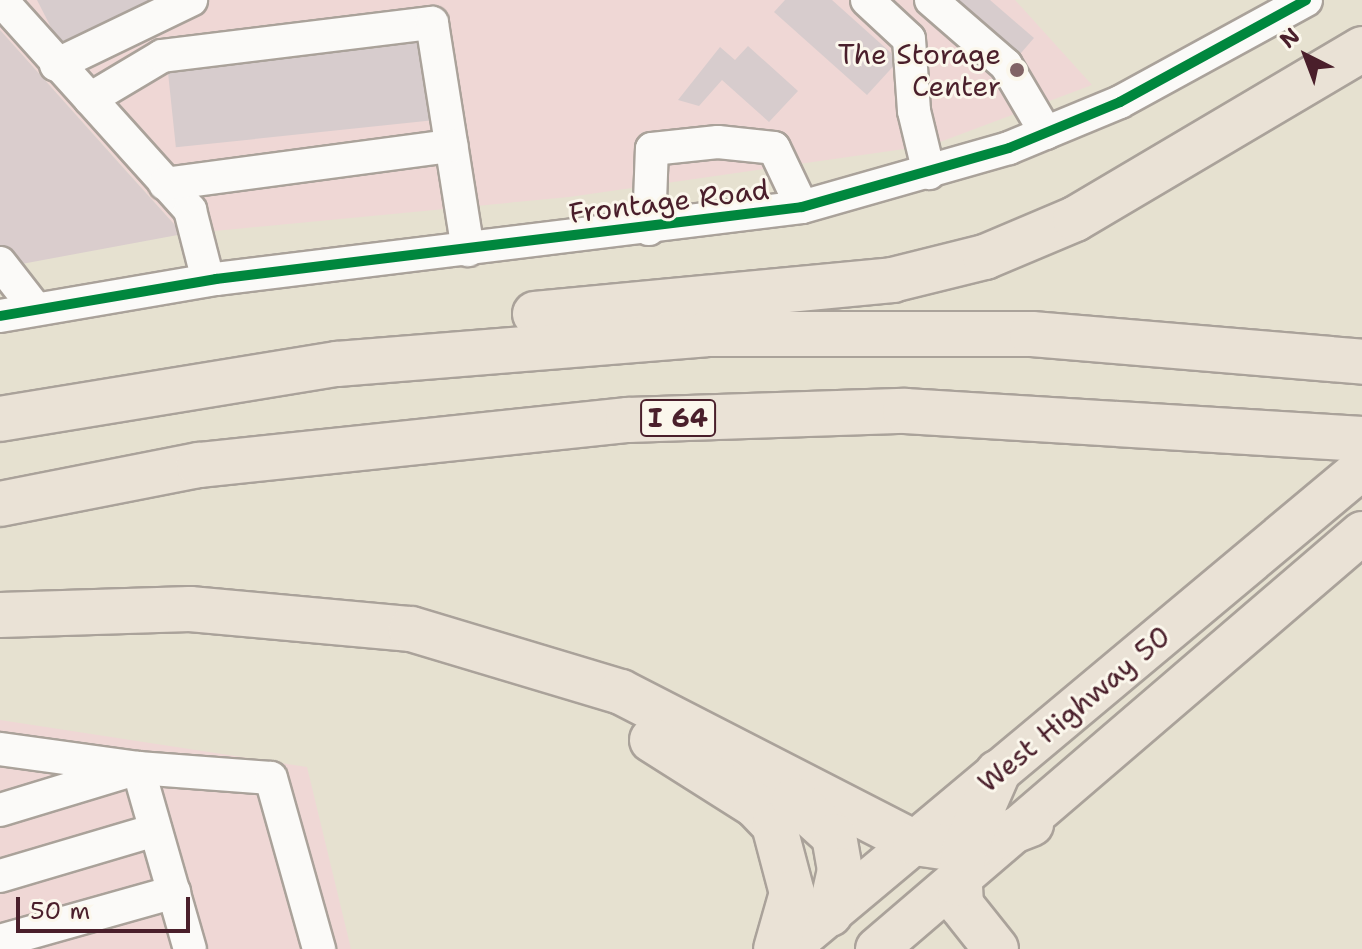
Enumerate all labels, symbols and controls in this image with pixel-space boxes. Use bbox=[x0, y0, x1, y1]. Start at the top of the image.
north arrow bbox=[1266, 16, 1346, 96]
text: N bbox=[1273, 21, 1306, 54]
place label: The Storage Center bbox=[838, 37, 1001, 103]
marker: The Storage Center bbox=[1008, 61, 1026, 79]
street label: Frontage Road bbox=[567, 172, 771, 230]
road number: I 64 bbox=[640, 396, 716, 440]
street label: West Highway 50 bbox=[971, 619, 1177, 799]
scale bar bbox=[20, 881, 194, 931]
text: 50 m bbox=[30, 895, 90, 927]

